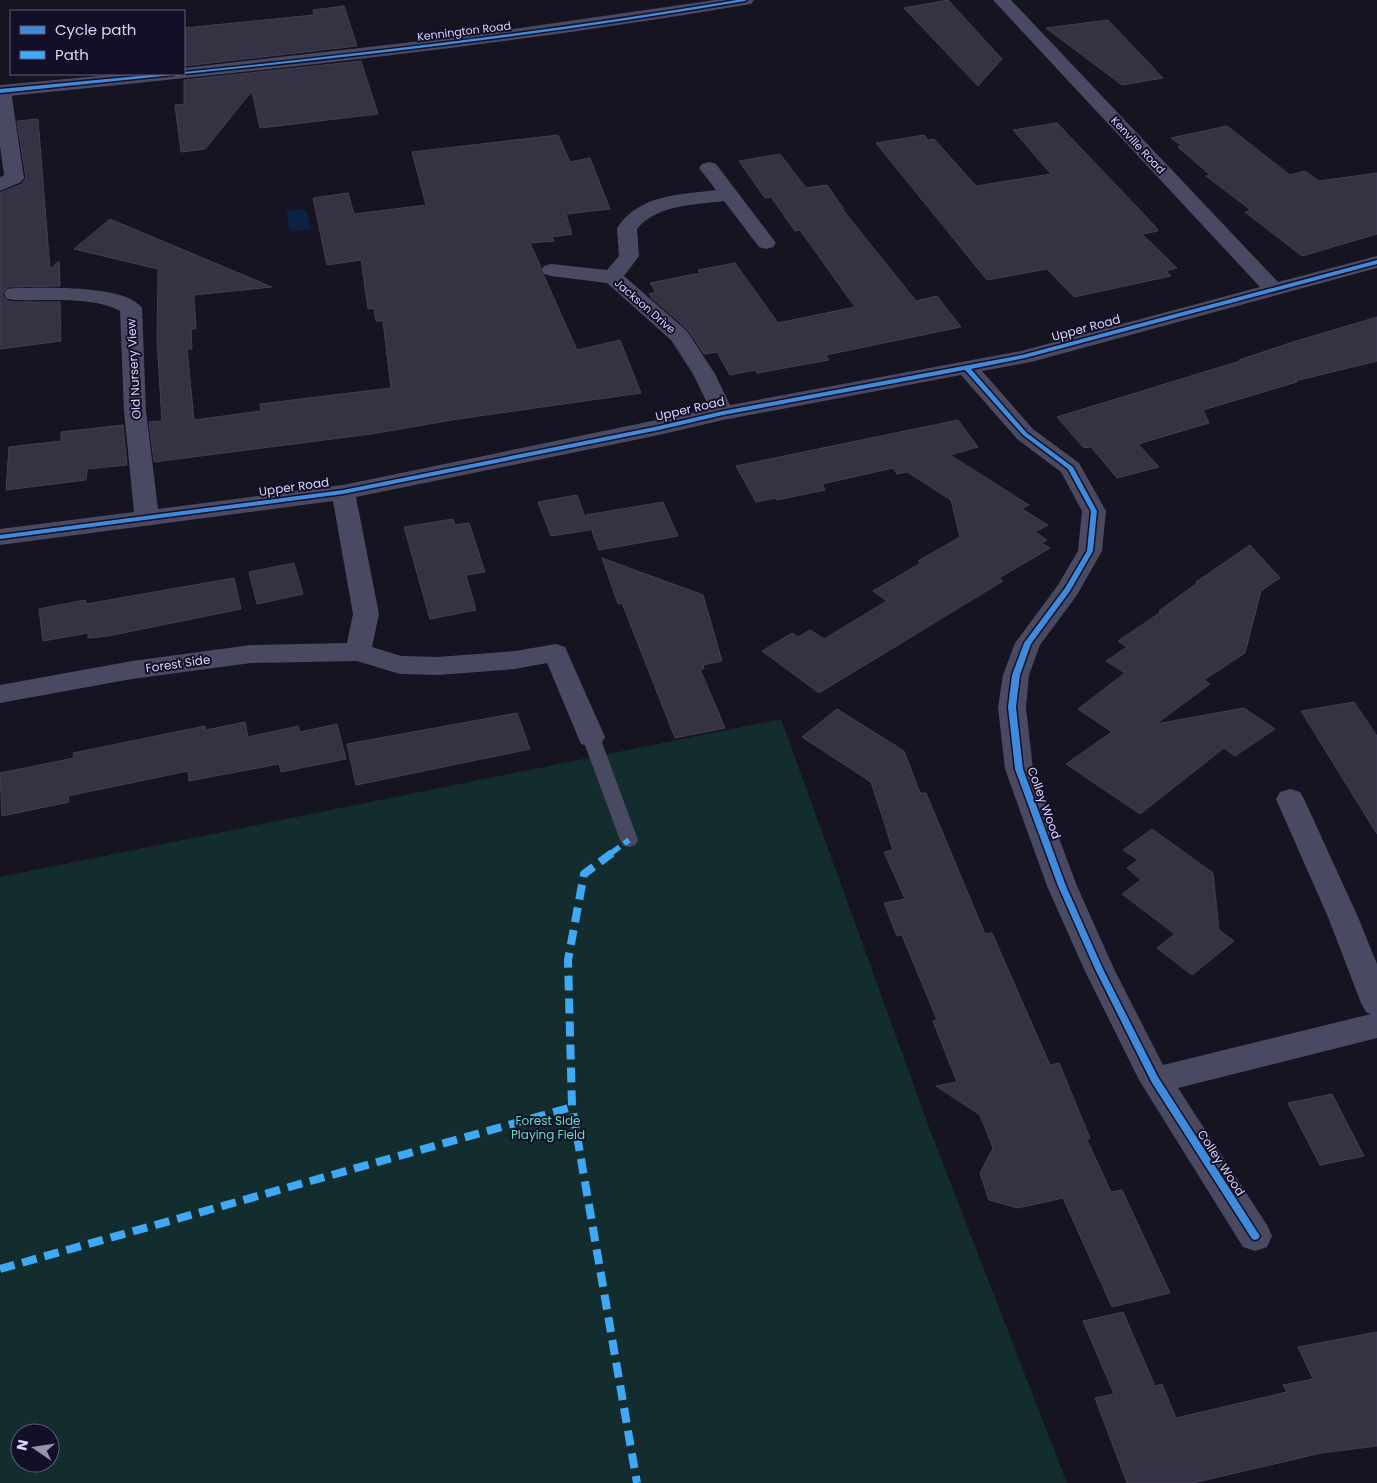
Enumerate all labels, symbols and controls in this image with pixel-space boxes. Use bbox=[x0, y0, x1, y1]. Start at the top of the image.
legend bbox=[10, 10, 185, 75]
street label: Kennington Road bbox=[416, 17, 512, 45]
text: Cycle path bbox=[55, 19, 136, 40]
text: Path bbox=[55, 44, 89, 65]
street label: Kenville Road bbox=[1107, 113, 1169, 177]
street label: Jackson Drive bbox=[611, 275, 679, 337]
street label: Upper Road bbox=[1050, 310, 1122, 345]
street label: Old Nursery View bbox=[122, 318, 145, 420]
street label: Upper Road bbox=[654, 392, 726, 425]
street label: Upper Road bbox=[258, 473, 330, 500]
street label: Forest Side bbox=[145, 651, 211, 676]
street label: Colley Wood bbox=[1024, 764, 1065, 841]
park label: Forest Side Playing Field bbox=[511, 1112, 585, 1143]
street label: Colley Wood bbox=[1194, 1126, 1249, 1199]
north arrow bbox=[10, 1423, 60, 1473]
text: N bbox=[11, 1438, 33, 1452]

